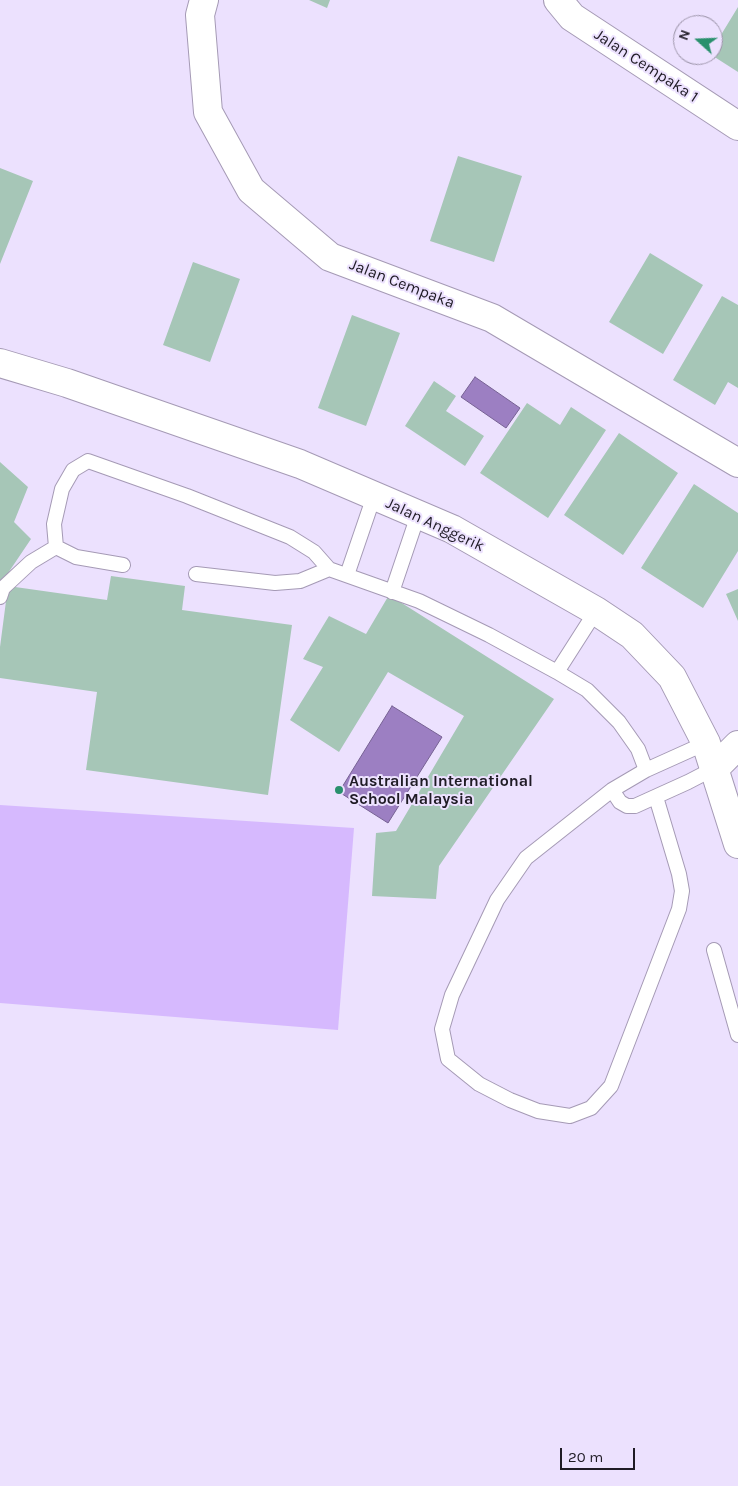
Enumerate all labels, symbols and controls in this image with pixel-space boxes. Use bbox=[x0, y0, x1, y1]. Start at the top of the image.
north arrow bbox=[673, 15, 723, 65]
street label: Jalan Cempaka 1 bbox=[590, 25, 702, 107]
text: N bbox=[675, 27, 694, 43]
street label: Jalan Cempaka bbox=[347, 255, 457, 313]
street label: Jalan Anggerik bbox=[383, 494, 487, 556]
place label: Australian International School Malaysia bbox=[349, 771, 533, 809]
marker: Australian International School Malaysia bbox=[333, 784, 345, 796]
scale bar bbox=[563, 1438, 638, 1470]
text: 20 m bbox=[568, 1448, 603, 1466]

